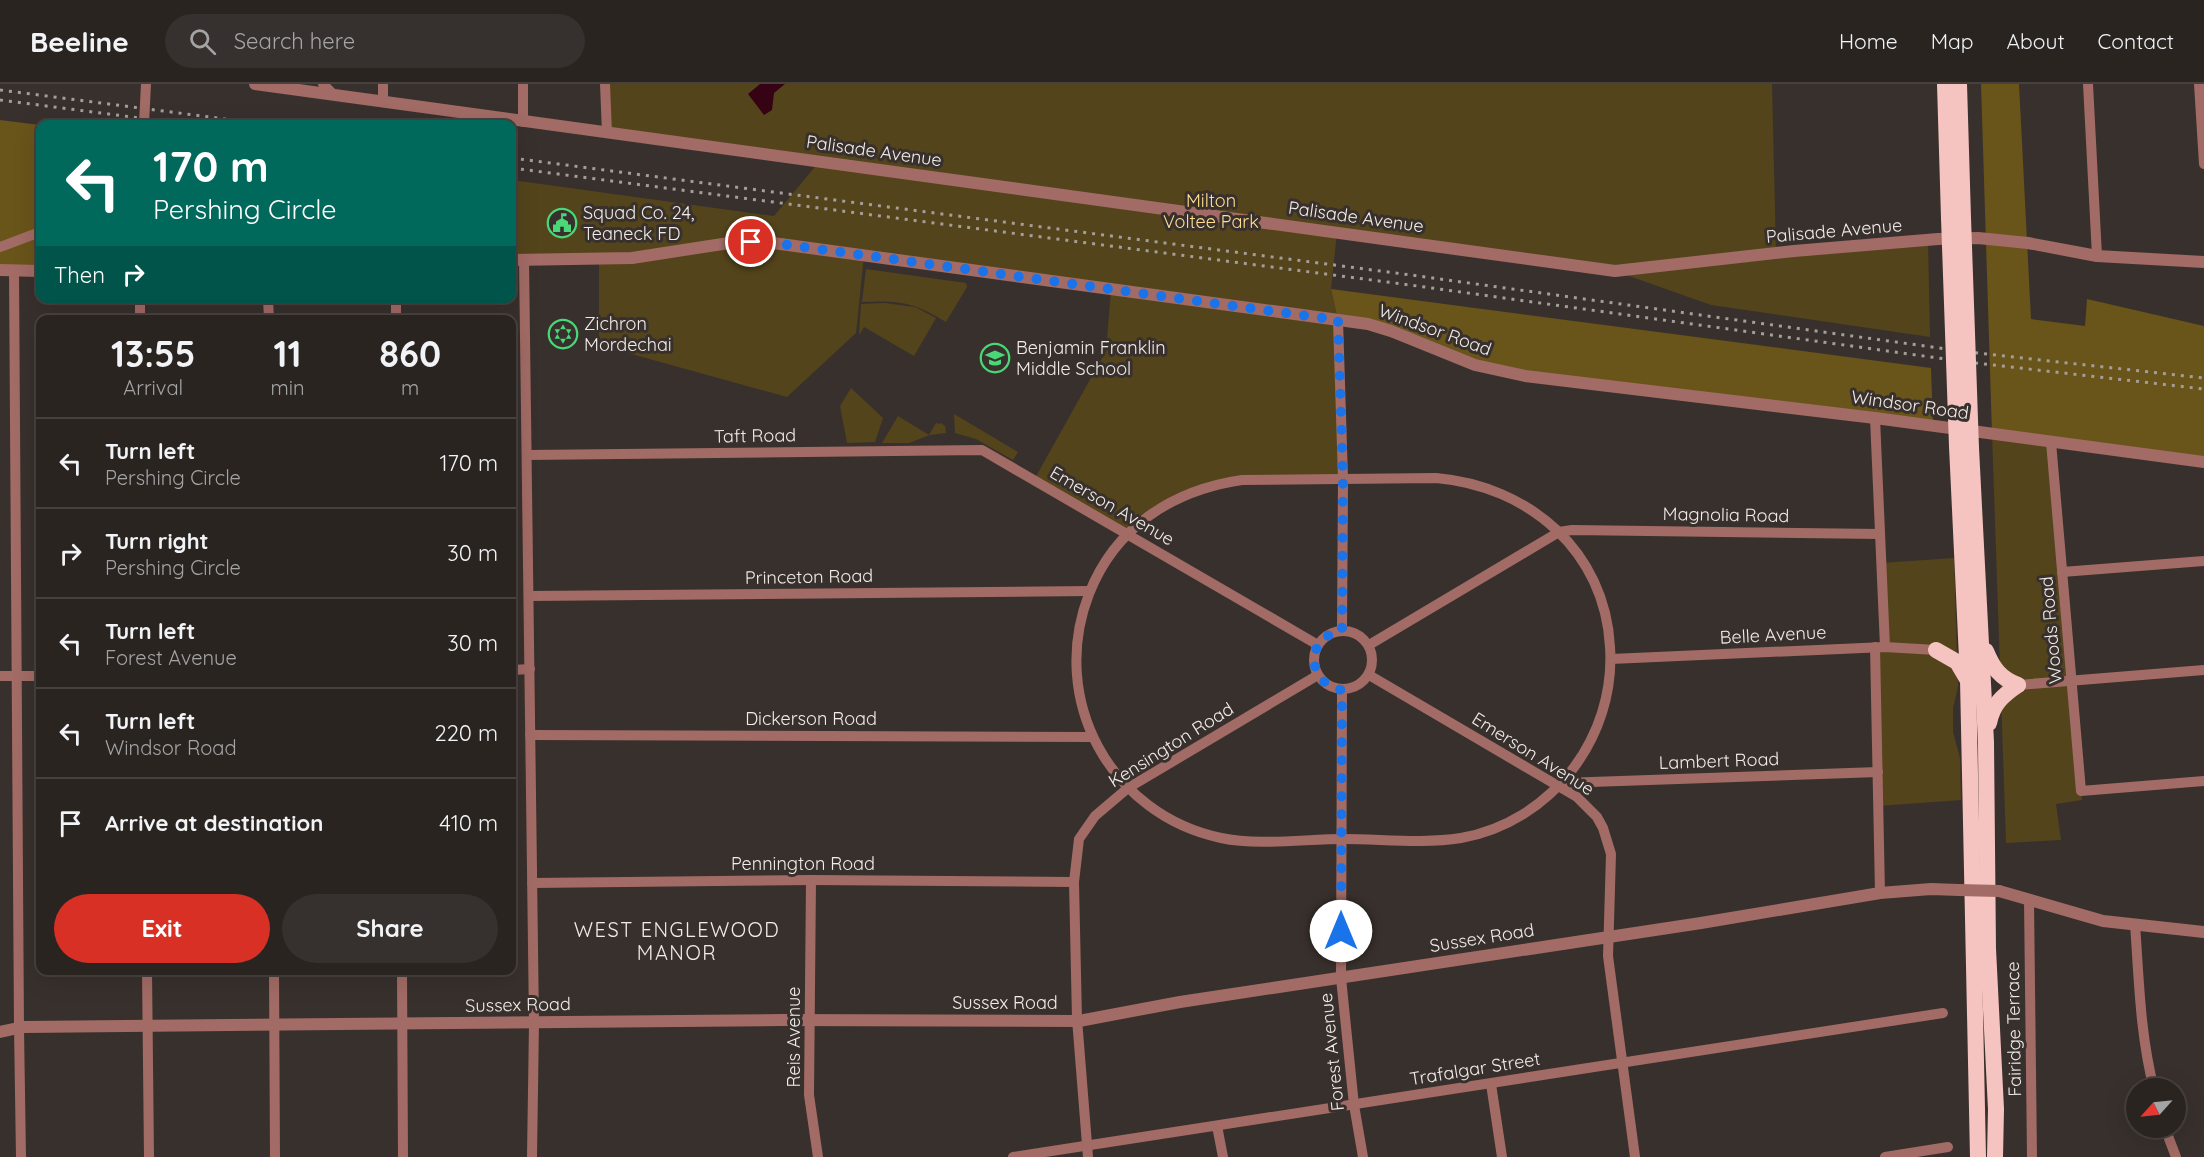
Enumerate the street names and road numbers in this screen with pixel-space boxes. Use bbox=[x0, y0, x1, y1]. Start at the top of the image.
street label: Palisade Avenue bbox=[805, 130, 943, 171]
street label: Palisade Avenue bbox=[1287, 196, 1425, 237]
street label: Palisade Avenue bbox=[1765, 213, 1903, 248]
street label: Windsor Road bbox=[1376, 298, 1495, 361]
street label: Windsor Road bbox=[1850, 385, 1970, 424]
street label: Taft Road bbox=[714, 423, 796, 448]
street label: Emerson Avenue bbox=[1046, 461, 1179, 551]
street label: Magnolia Road bbox=[1662, 502, 1790, 527]
street label: Princeton Road bbox=[745, 564, 873, 589]
street label: Woods Road bbox=[2034, 575, 2067, 685]
street label: Belle Avenue bbox=[1719, 620, 1827, 649]
street label: Kensington Road bbox=[1104, 697, 1238, 792]
street label: Dickerson Road bbox=[745, 707, 877, 730]
street label: Emerson Avenue bbox=[1468, 707, 1599, 800]
street label: Lambert Road bbox=[1658, 747, 1780, 774]
street label: Pennington Road bbox=[731, 852, 875, 875]
street label: Sussex Road bbox=[1428, 918, 1536, 957]
street label: Fairidge Terrace bbox=[2001, 961, 2026, 1097]
street label: Reis Avenue bbox=[782, 987, 805, 1087]
street label: Sussex Road bbox=[952, 991, 1058, 1014]
street label: Sussex Road bbox=[465, 992, 571, 1017]
street label: Forest Avenue bbox=[1314, 992, 1349, 1112]
street label: Trafalgar Street bbox=[1408, 1047, 1542, 1090]

